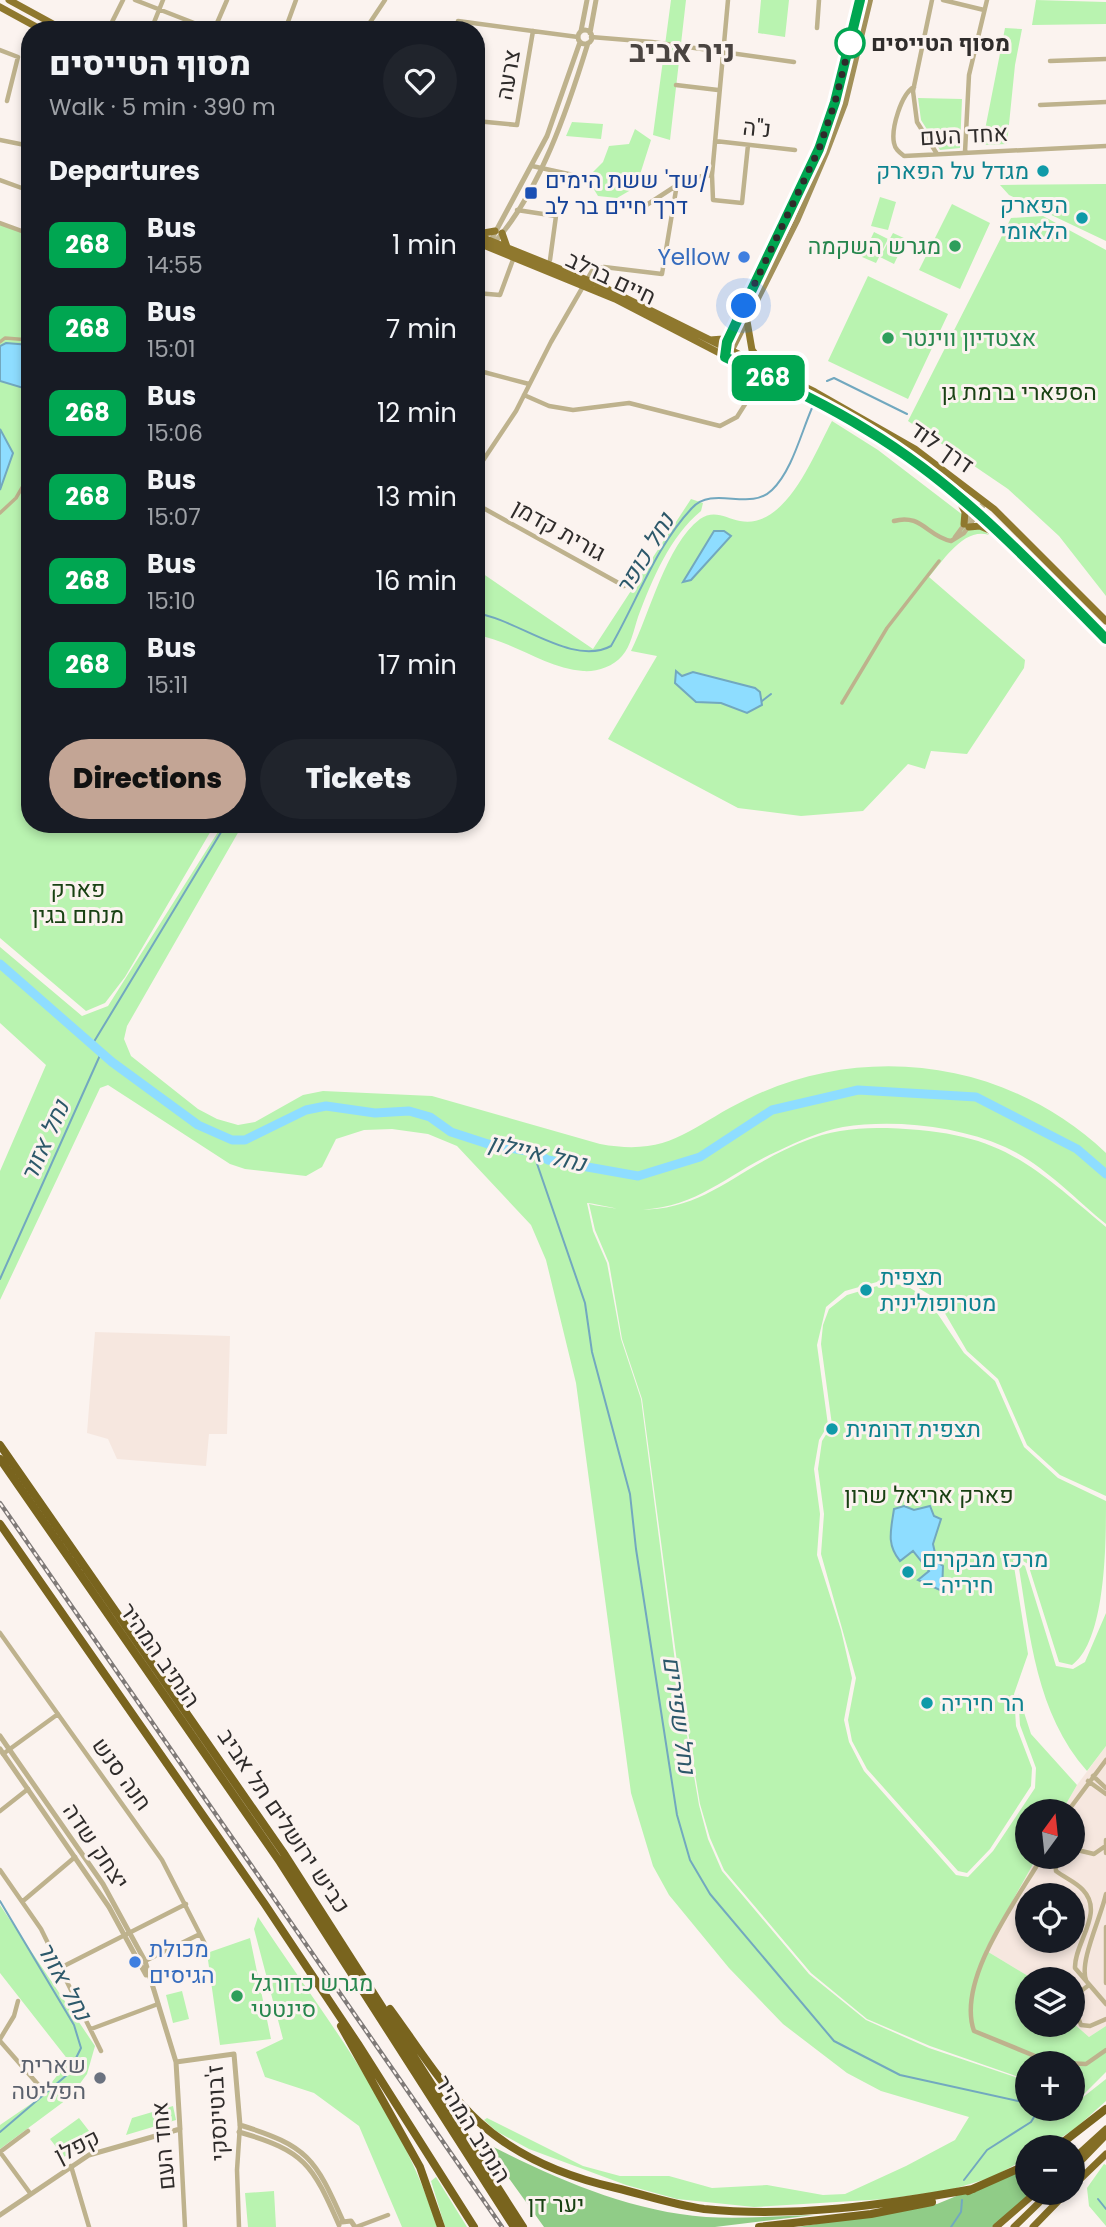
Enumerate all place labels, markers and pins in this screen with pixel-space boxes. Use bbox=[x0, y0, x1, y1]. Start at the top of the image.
place label: מסוף הטייסים bbox=[871, 27, 1010, 59]
marker: מסוף הטייסים bbox=[835, 28, 865, 58]
place label: מגדל על הפארק bbox=[876, 155, 1029, 187]
marker: מגדל על הפארק bbox=[1035, 163, 1051, 179]
place label: שד' ששת הימים/ דרך חיים בר לב bbox=[545, 164, 710, 222]
marker: שד' ששת הימים/ דרך חיים בר לב bbox=[523, 185, 539, 201]
place label: הפארק הלאומי bbox=[1000, 189, 1068, 247]
marker: הפארק הלאומי bbox=[1074, 210, 1090, 226]
place label: מגרש השקמה bbox=[808, 230, 941, 262]
marker: מגרש השקמה bbox=[947, 238, 963, 254]
place label: Yellow bbox=[657, 241, 730, 273]
marker: Yellow bbox=[736, 249, 752, 265]
place label: אצטדיון ווינטר bbox=[902, 322, 1036, 354]
marker: אצטדיון ווינטר bbox=[880, 330, 896, 346]
place label: תצפית מטרופולינית bbox=[880, 1261, 996, 1319]
marker: תצפית מטרופולינית bbox=[858, 1282, 874, 1298]
place label: תצפית דרומית bbox=[846, 1413, 981, 1445]
marker: תצפית דרומית bbox=[824, 1421, 840, 1437]
place label: מרכז מבקרים - חיריה bbox=[922, 1543, 1048, 1601]
marker: מרכז מבקרים - חיריה bbox=[900, 1564, 916, 1580]
place label: הר חיריה bbox=[941, 1687, 1025, 1719]
marker: הר חיריה bbox=[919, 1695, 935, 1711]
place label: מכולת הגיסים bbox=[149, 1933, 215, 1991]
marker: מכולת הגיסים bbox=[127, 1954, 143, 1970]
place label: מגרש כדורגל סינטטי bbox=[251, 1967, 373, 2025]
marker: מגרש כדורגל סינטטי bbox=[229, 1988, 245, 2004]
place label: שארית הפליטה bbox=[12, 2049, 86, 2107]
marker: שארית הפליטה bbox=[92, 2070, 108, 2086]

